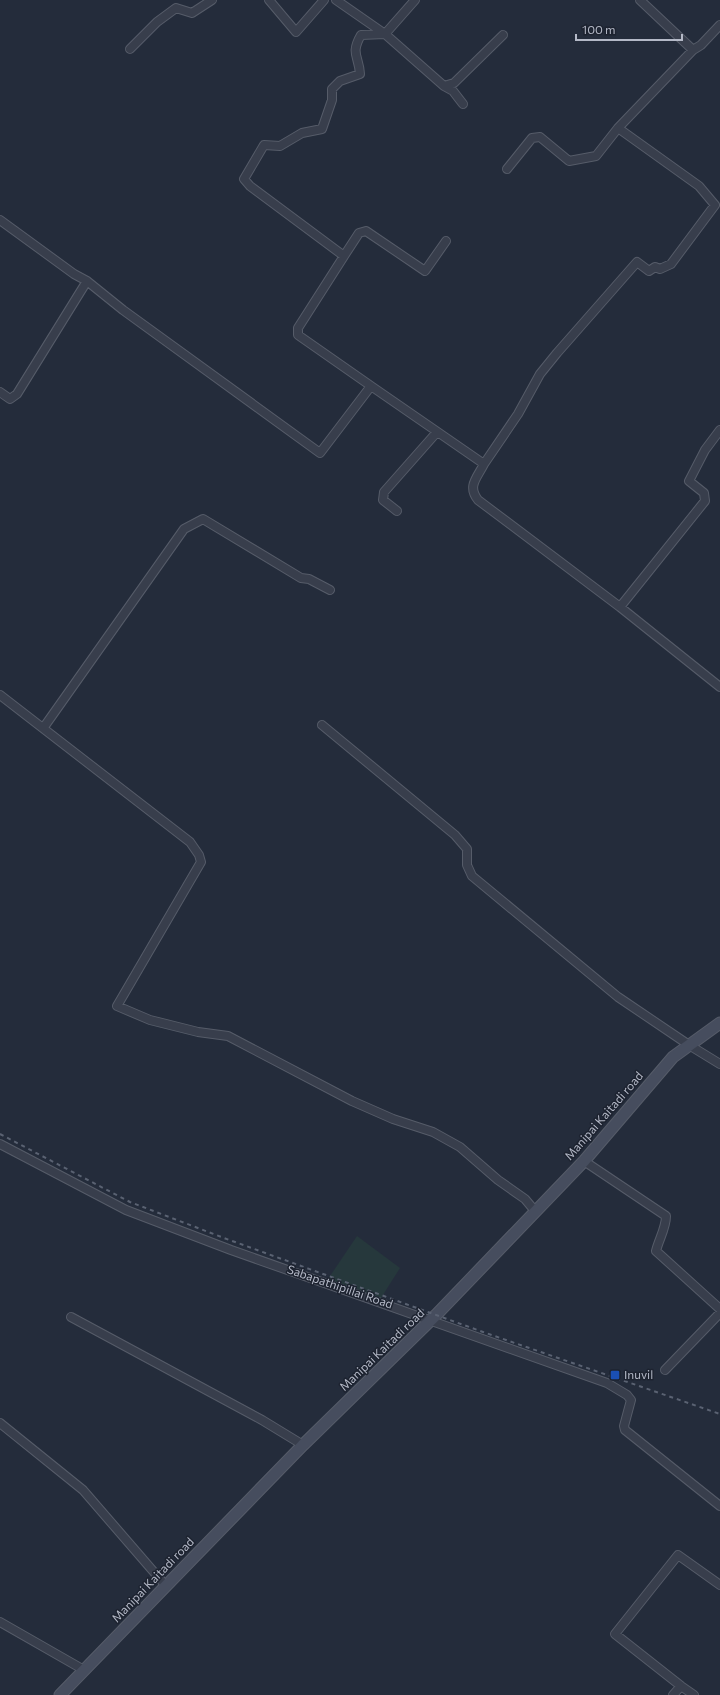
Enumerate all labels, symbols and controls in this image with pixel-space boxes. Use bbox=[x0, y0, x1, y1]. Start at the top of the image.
scale bar bbox=[576, 16, 682, 42]
text: 100 m bbox=[582, 22, 616, 36]
street label: Manipai Kaitadi road bbox=[561, 1068, 645, 1162]
street label: Sabapathipillai Road bbox=[286, 1261, 395, 1311]
street label: Manipai Kaitadi road bbox=[336, 1305, 427, 1393]
place label: Inuvil bbox=[624, 1367, 653, 1381]
marker: Inuvil bbox=[609, 1369, 621, 1381]
street label: Manipai Kaitadi road bbox=[108, 1534, 196, 1625]

